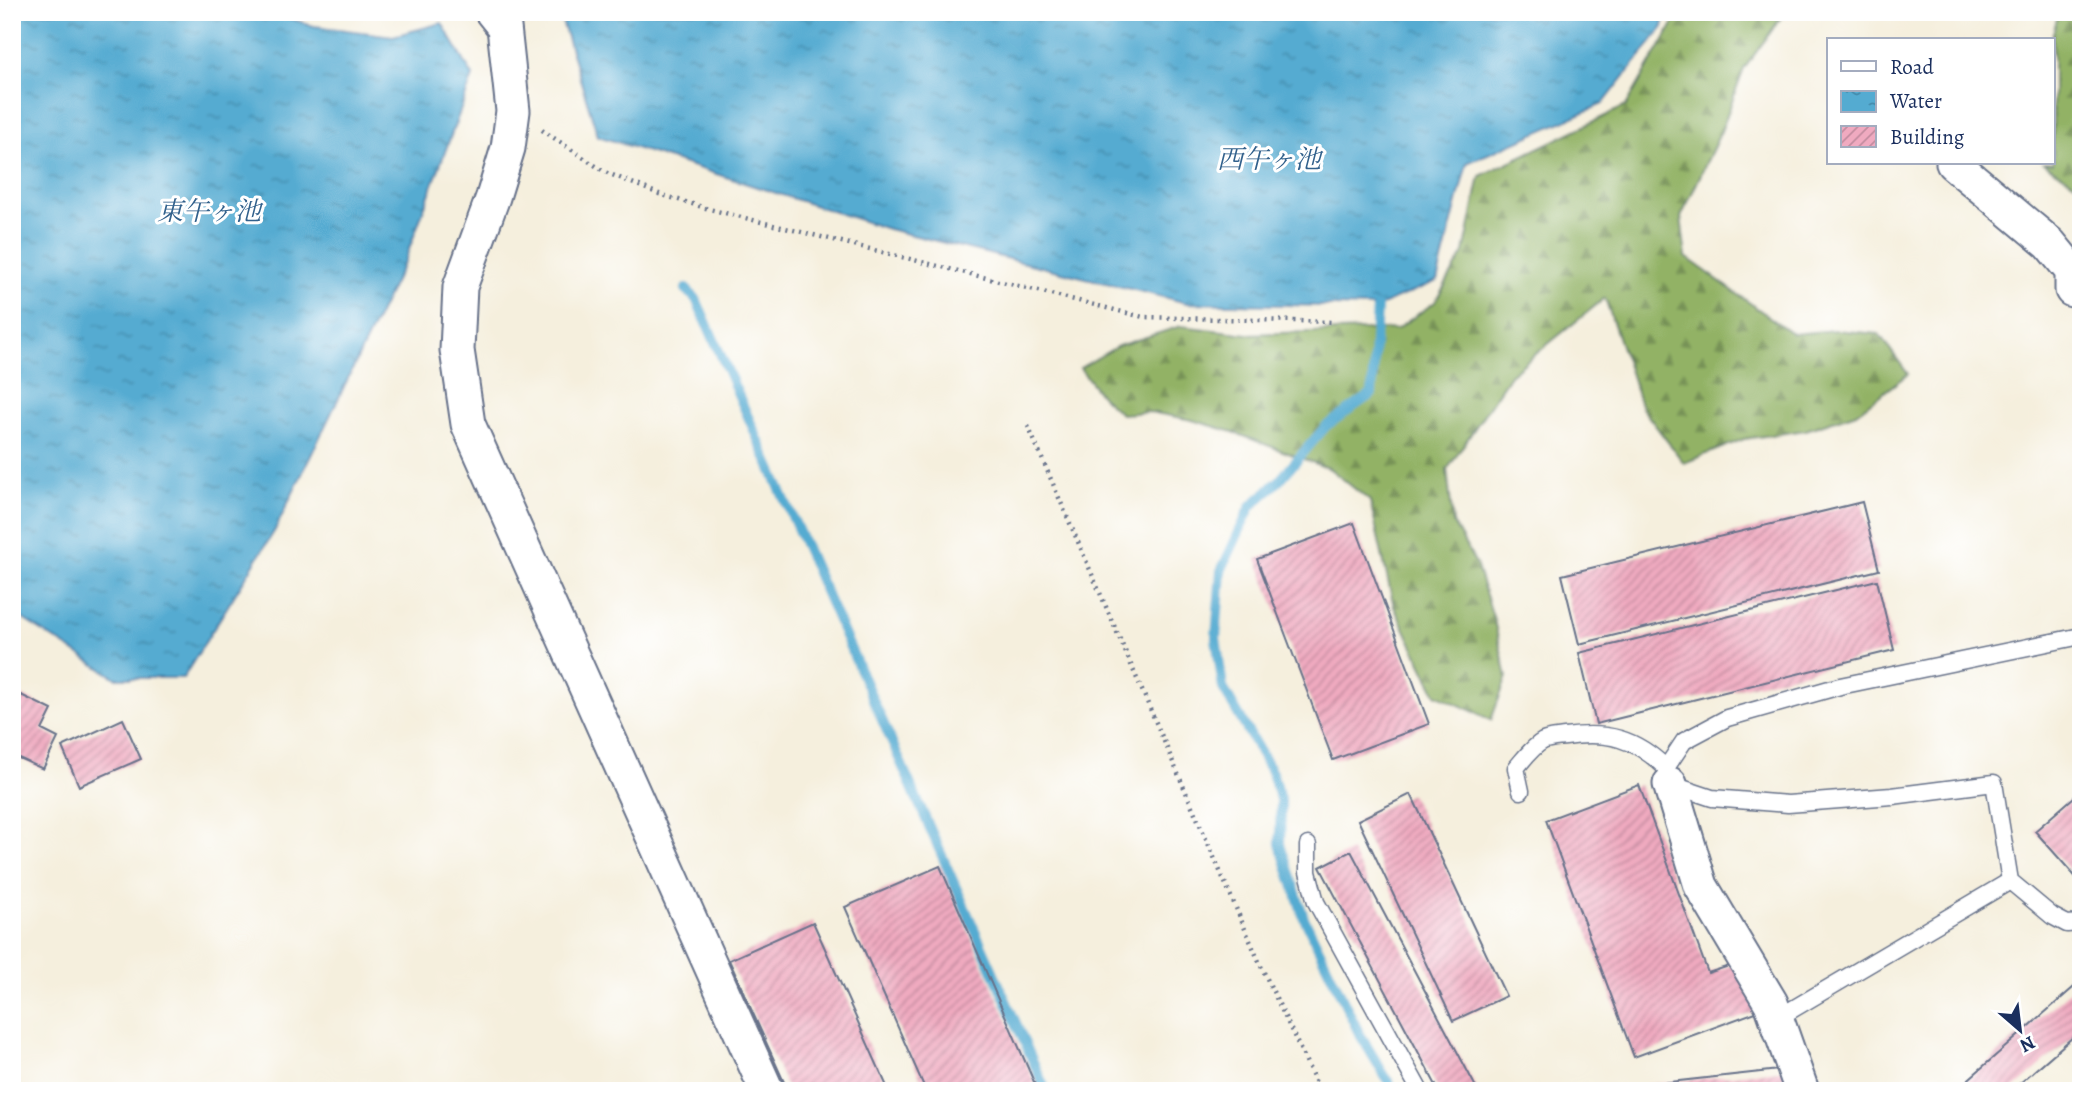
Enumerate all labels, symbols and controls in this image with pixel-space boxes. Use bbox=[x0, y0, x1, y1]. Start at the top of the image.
legend bbox=[1827, 38, 2054, 164]
text: Road bbox=[1890, 53, 1934, 81]
text: Water bbox=[1889, 87, 1942, 115]
text: Building bbox=[1890, 123, 1965, 151]
water label: 西午ヶ池 bbox=[1217, 142, 1324, 177]
water label: 東午ヶ池 bbox=[157, 194, 264, 229]
north arrow bbox=[1984, 995, 2054, 1064]
text: N bbox=[2015, 1029, 2040, 1059]

